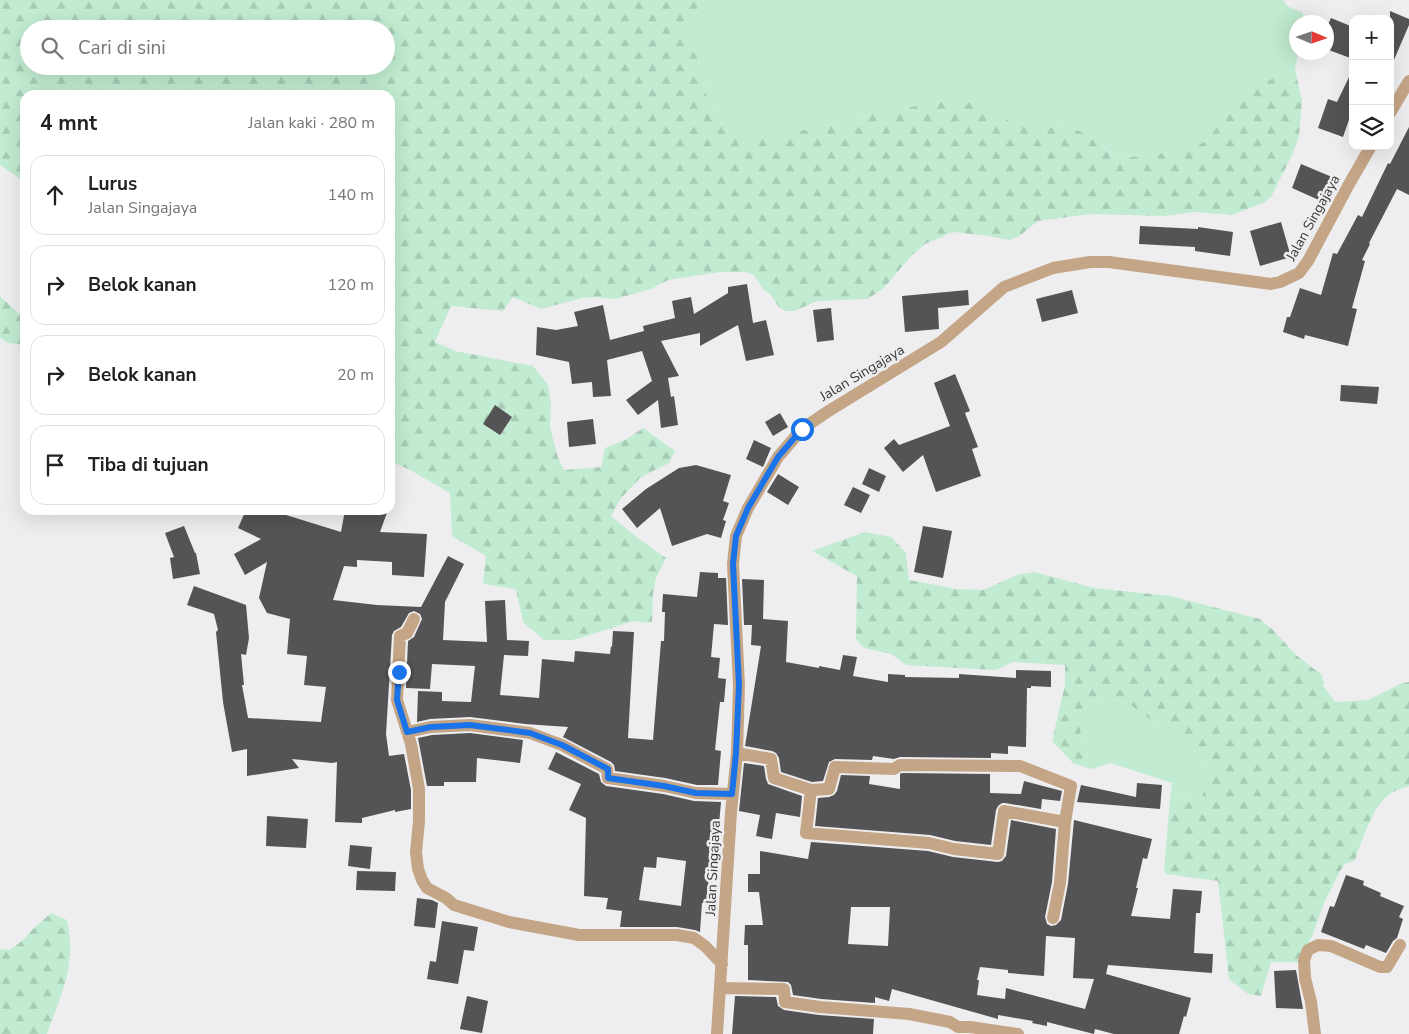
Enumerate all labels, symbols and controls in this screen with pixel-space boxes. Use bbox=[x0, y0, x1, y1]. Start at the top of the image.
north arrow bbox=[1289, 15, 1334, 60]
map controls bbox=[1349, 15, 1394, 150]
button: + bbox=[1349, 15, 1394, 60]
search box bbox=[20, 20, 395, 75]
icon: search bbox=[38, 34, 66, 62]
text: Cari di sini bbox=[78, 35, 166, 61]
button: − bbox=[1349, 60, 1394, 105]
button: layers bbox=[1349, 105, 1394, 150]
text: 4 mnt bbox=[40, 109, 97, 137]
text: Jalan kaki · 280 m bbox=[248, 112, 375, 134]
text: Lurus bbox=[88, 171, 137, 197]
street label: Jalan Singajaya bbox=[1281, 172, 1344, 265]
icon: ahead bbox=[41, 181, 69, 209]
text: 140 m bbox=[327, 184, 374, 206]
text: Jalan Singajaya bbox=[88, 197, 197, 219]
icon: right bbox=[41, 271, 69, 299]
text: Belok kanan bbox=[88, 272, 197, 298]
text: 120 m bbox=[327, 274, 374, 296]
street label: Jalan Singajaya bbox=[815, 340, 908, 406]
icon: right bbox=[41, 361, 69, 389]
text: Belok kanan bbox=[88, 362, 197, 388]
text: 20 m bbox=[337, 364, 374, 386]
route start bbox=[791, 418, 814, 441]
icon: arrive bbox=[41, 451, 69, 479]
text: Tiba di tujuan bbox=[88, 452, 209, 478]
route end bbox=[388, 661, 411, 684]
street label: Jalan Singajaya bbox=[701, 820, 725, 917]

